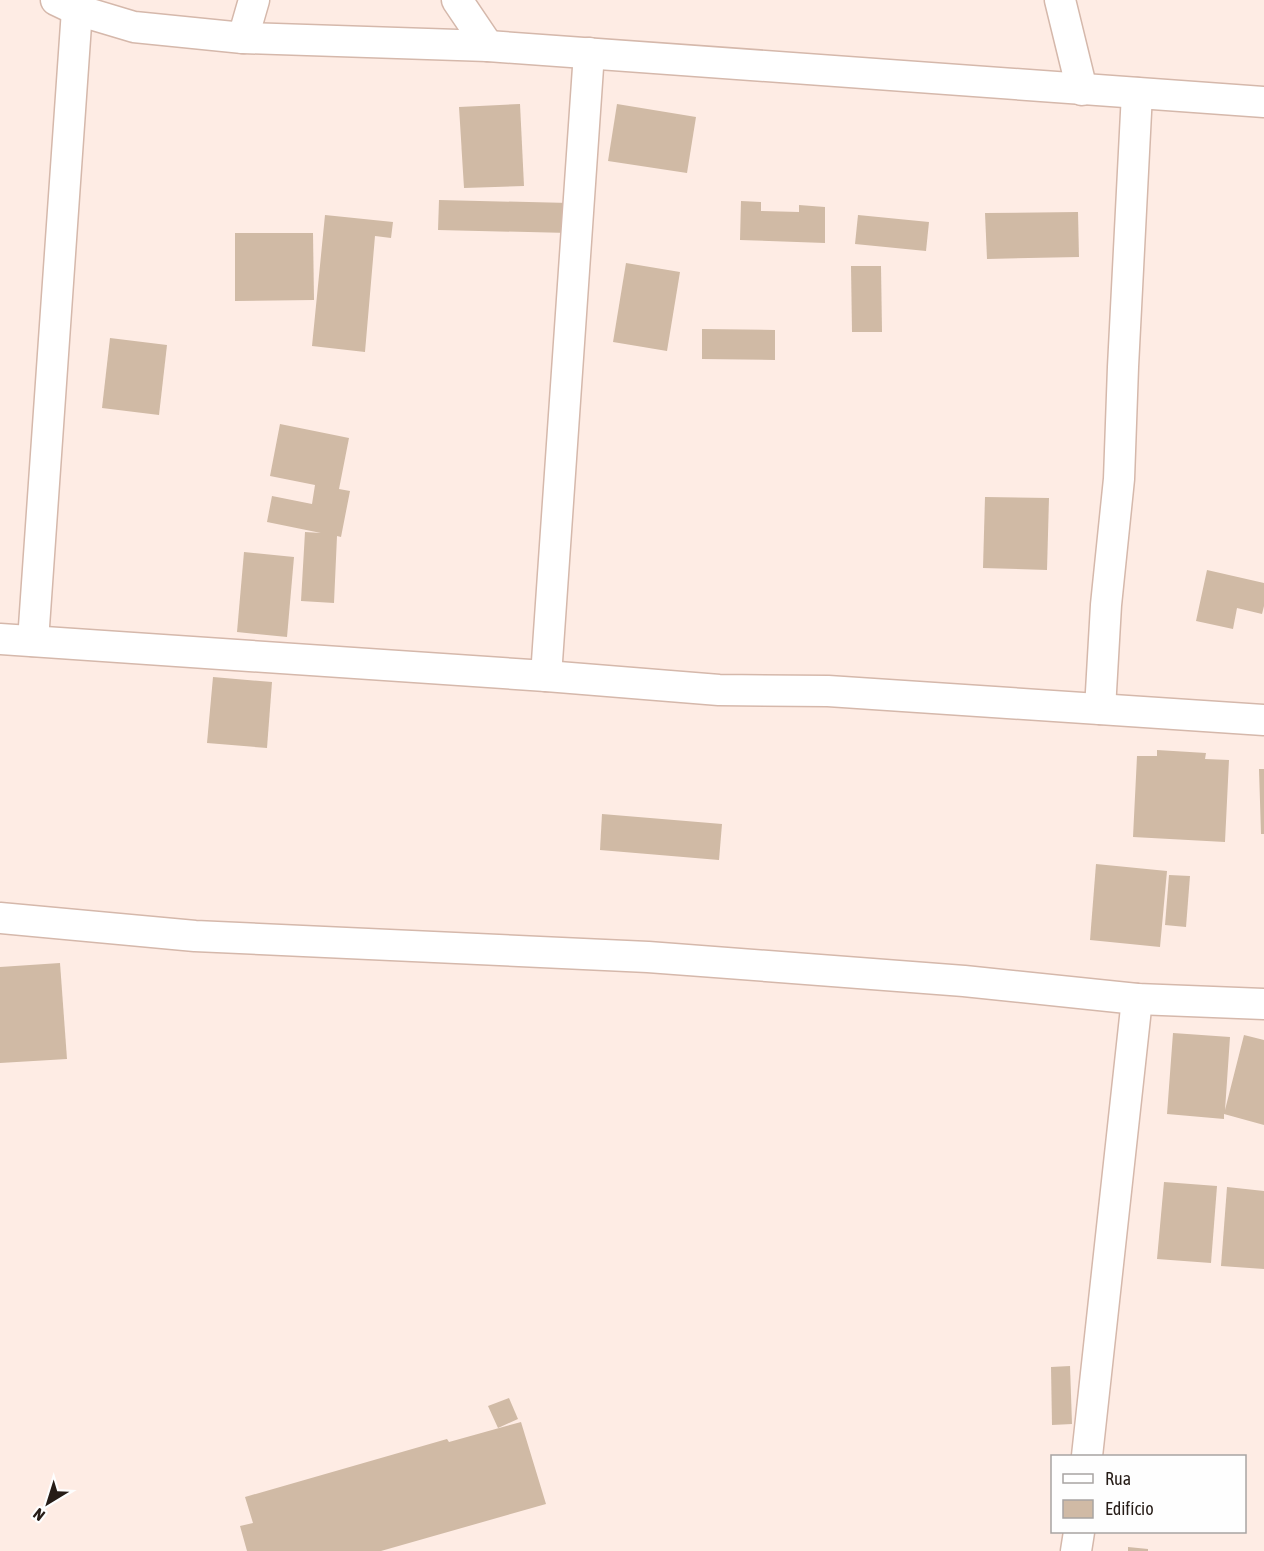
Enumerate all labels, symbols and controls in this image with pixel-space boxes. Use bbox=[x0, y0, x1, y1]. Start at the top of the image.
legend bbox=[1051, 1455, 1246, 1533]
text: Rua bbox=[1105, 1468, 1131, 1489]
north arrow bbox=[18, 1473, 78, 1533]
text: Edifício bbox=[1105, 1498, 1154, 1519]
text: N bbox=[29, 1505, 48, 1525]

